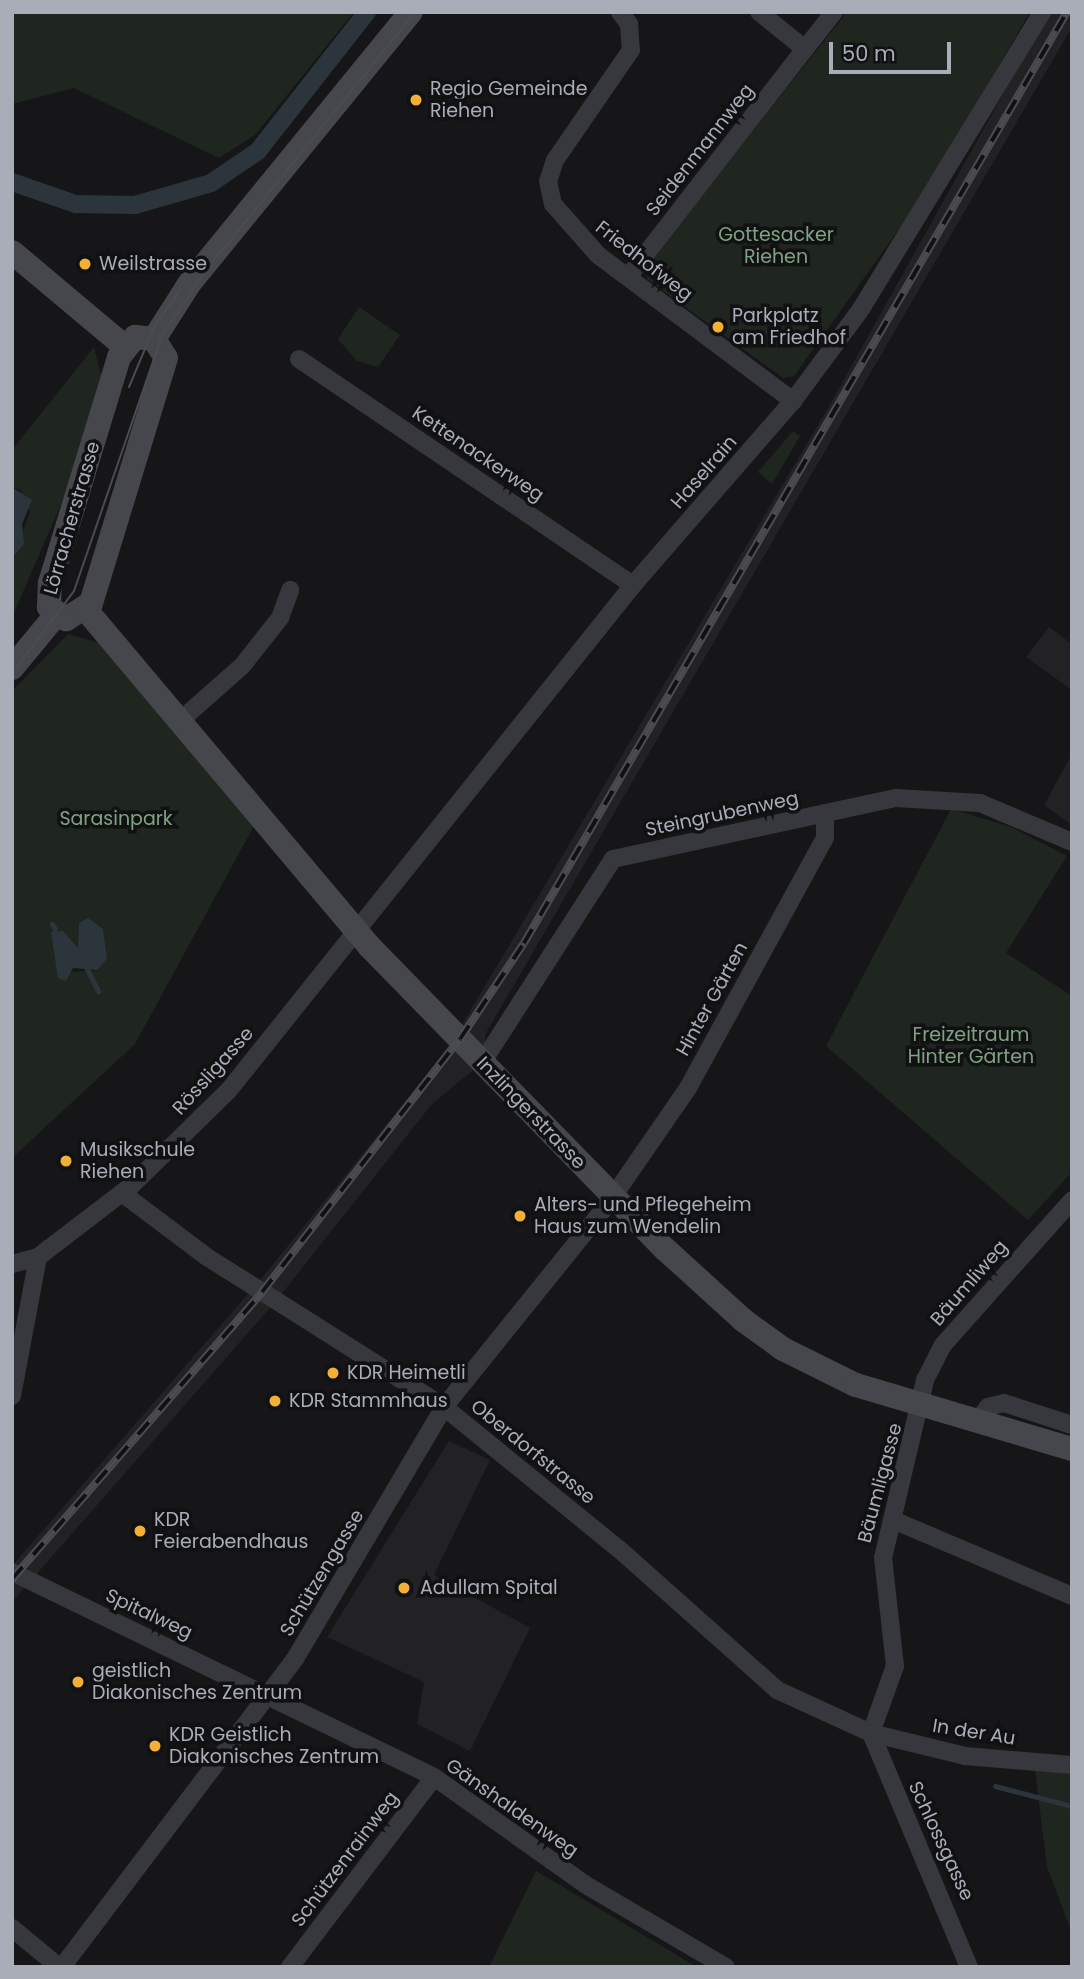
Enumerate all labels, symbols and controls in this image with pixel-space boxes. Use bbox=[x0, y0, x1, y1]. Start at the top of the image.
scale bar bbox=[832, 28, 954, 72]
text: 50 m bbox=[842, 39, 896, 68]
place label: Regio Gemeinde Riehen bbox=[430, 78, 587, 122]
street label: Seidenmannweg bbox=[641, 79, 759, 221]
marker: Regio Gemeinde Riehen bbox=[408, 92, 424, 108]
street label: Friedhofweg bbox=[591, 216, 697, 306]
park label: Gottesacker Riehen bbox=[718, 224, 834, 268]
place label: Weilstrasse bbox=[99, 253, 207, 275]
marker: Weilstrasse bbox=[77, 256, 93, 272]
place label: Parkplatz am Friedhof bbox=[732, 305, 846, 349]
marker: Parkplatz am Friedhof bbox=[710, 319, 726, 335]
street label: Kettenackerweg bbox=[408, 401, 548, 507]
street label: Haselrain bbox=[666, 431, 742, 513]
street label: Lörracherstrasse bbox=[39, 439, 105, 597]
street label: Steingrubenweg bbox=[643, 787, 801, 841]
park label: Sarasinpark bbox=[59, 808, 173, 830]
street label: Hinter Gärten bbox=[671, 938, 753, 1060]
street label: Rössligasse bbox=[168, 1022, 258, 1120]
park label: Freizeitraum Hinter Gärten bbox=[908, 1024, 1034, 1068]
street label: Inzlingerstrasse bbox=[472, 1052, 590, 1174]
place label: Musikschule Riehen bbox=[80, 1139, 195, 1183]
marker: Musikschule Riehen bbox=[58, 1153, 74, 1169]
place label: Alters- und Pflegeheim Haus zum Wendelin bbox=[534, 1194, 751, 1238]
marker: Alters- und Pflegeheim Haus zum Wendelin bbox=[512, 1208, 528, 1224]
street label: Bäumliweg bbox=[926, 1236, 1012, 1330]
place label: KDR Heimetli bbox=[347, 1362, 466, 1384]
marker: KDR Heimetli bbox=[325, 1365, 341, 1381]
place label: KDR Stammhaus bbox=[289, 1390, 448, 1412]
marker: KDR Stammhaus bbox=[267, 1393, 283, 1409]
street label: Oberdorfstrasse bbox=[466, 1395, 600, 1509]
street label: Bäumligasse bbox=[853, 1421, 907, 1545]
street label: Schützengasse bbox=[275, 1505, 369, 1641]
place label: KDR Feierabendhaus bbox=[154, 1509, 308, 1553]
marker: KDR Feierabendhaus bbox=[132, 1523, 148, 1539]
place label: Adullam Spital bbox=[420, 1577, 558, 1599]
marker: Adullam Spital bbox=[394, 1578, 414, 1598]
street label: Spitalweg bbox=[102, 1584, 196, 1644]
place label: geistlich Diakonisches Zentrum bbox=[92, 1660, 302, 1704]
marker: geistlich Diakonisches Zentrum bbox=[70, 1674, 86, 1690]
street label: In der Au bbox=[931, 1714, 1017, 1750]
place label: KDR Geistlich Diakonisches Zentrum bbox=[169, 1724, 379, 1768]
marker: KDR Geistlich Diakonisches Zentrum bbox=[147, 1738, 163, 1754]
street label: Gänshaldenweg bbox=[441, 1754, 583, 1862]
street label: Schlossgasse bbox=[903, 1778, 979, 1904]
street label: Schützenrainweg bbox=[287, 1787, 403, 1931]

